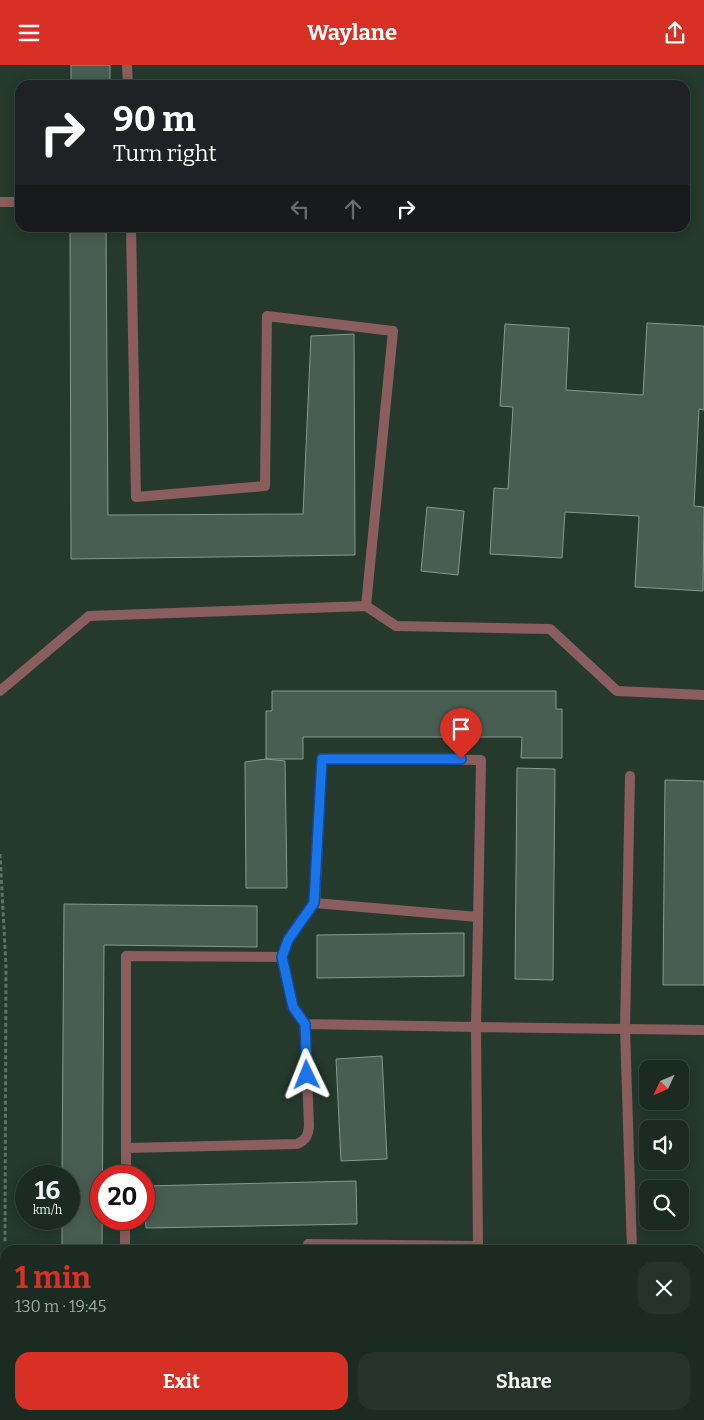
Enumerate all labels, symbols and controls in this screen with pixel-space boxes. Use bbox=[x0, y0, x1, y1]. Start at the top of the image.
icon: menu bbox=[15, 19, 43, 47]
text: Waylane bbox=[307, 19, 397, 46]
icon: share bbox=[661, 19, 689, 47]
text: 90 m bbox=[113, 98, 196, 140]
icon: right bbox=[30, 100, 95, 165]
text: Turn right bbox=[113, 140, 216, 167]
icon: left bbox=[286, 195, 314, 223]
icon: ahead bbox=[339, 195, 367, 223]
icon: right bbox=[392, 195, 420, 223]
pin bbox=[440, 708, 482, 759]
icon: arrive bbox=[447, 715, 475, 743]
position arrow bbox=[280, 1048, 332, 1100]
north arrow bbox=[639, 1060, 689, 1110]
map controls bbox=[639, 1060, 689, 1230]
button: sound bbox=[639, 1120, 689, 1170]
speed limit sign: 20 bbox=[90, 1165, 155, 1230]
text: 16 bbox=[35, 1176, 60, 1206]
button: search bbox=[639, 1180, 689, 1230]
text: km/h bbox=[33, 1203, 62, 1217]
text: 1 min bbox=[15, 1260, 91, 1296]
button: close bbox=[638, 1262, 690, 1314]
text: 130 m · 19:45 bbox=[15, 1297, 106, 1316]
button: Exit bbox=[15, 1352, 348, 1410]
button: Share bbox=[358, 1352, 690, 1410]

